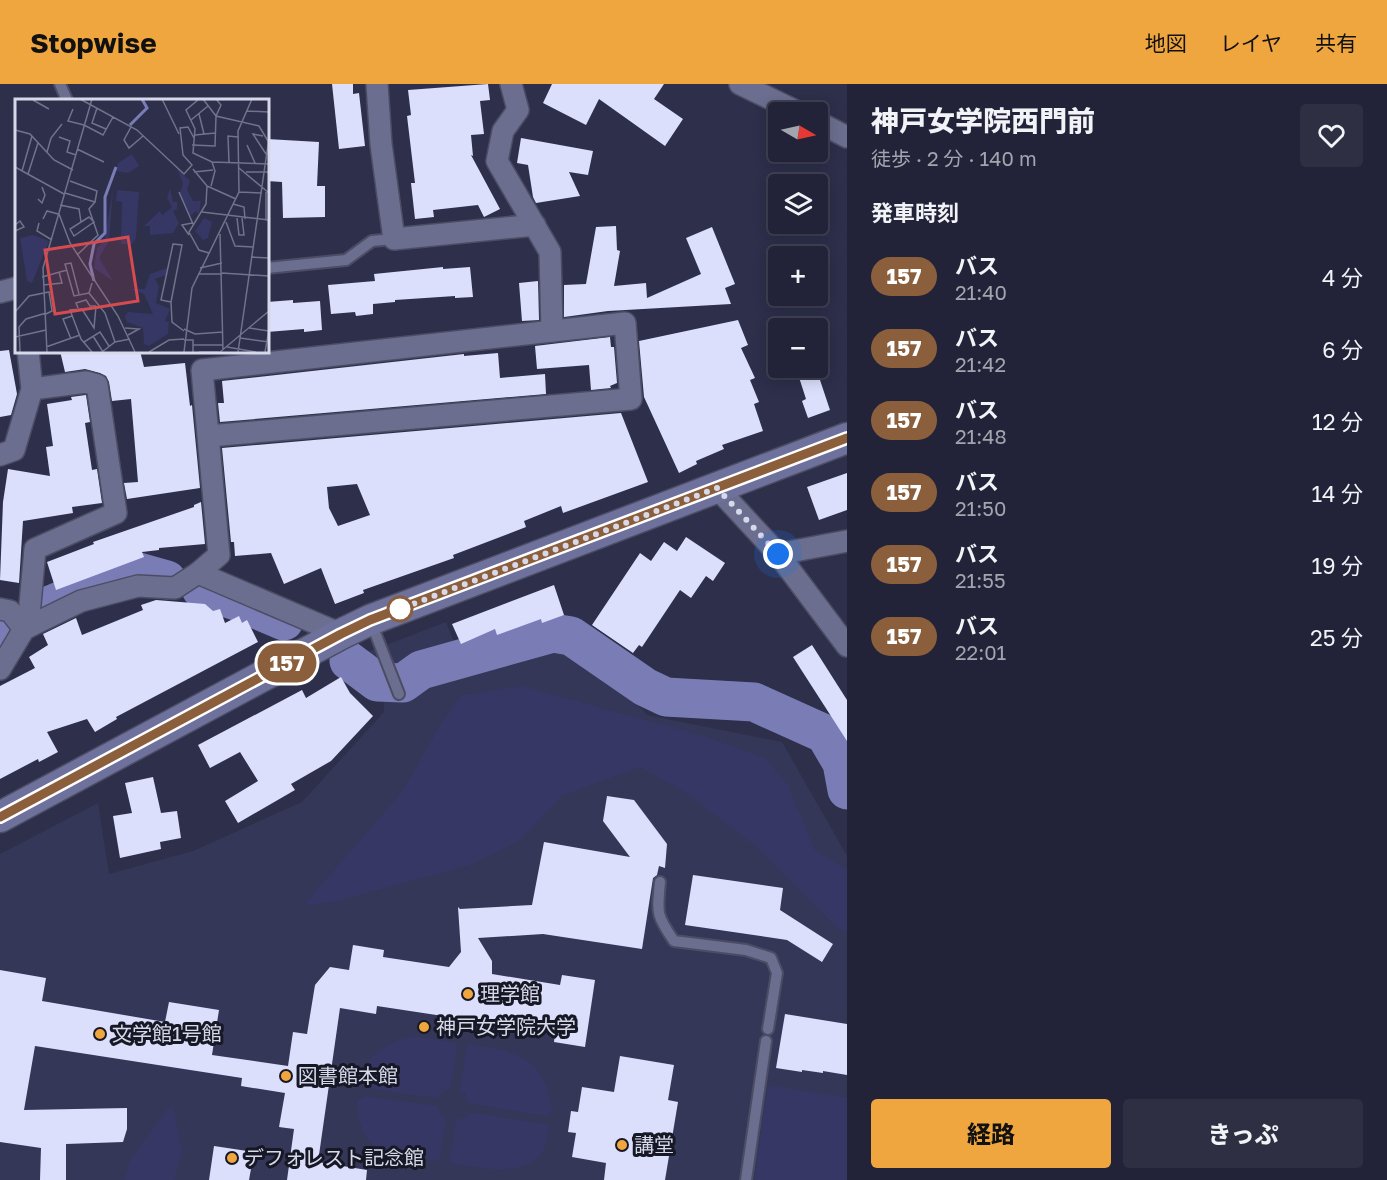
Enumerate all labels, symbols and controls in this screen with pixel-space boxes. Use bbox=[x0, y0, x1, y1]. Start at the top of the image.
text: Stopwise bbox=[30, 26, 157, 59]
text: 地図 bbox=[1145, 30, 1187, 56]
text: レイヤ bbox=[1220, 30, 1282, 56]
text: 共有 bbox=[1315, 30, 1357, 56]
inset map bbox=[15, 99, 268, 352]
north arrow bbox=[768, 102, 828, 162]
map controls bbox=[768, 102, 828, 378]
text: 神戸女学院西門前 bbox=[871, 104, 1095, 137]
button: heart bbox=[1300, 104, 1363, 167]
text: 徒歩 · 2 分 · 140 m bbox=[871, 146, 1037, 170]
button: layers bbox=[768, 174, 828, 234]
text: 発車時刻 bbox=[871, 199, 959, 226]
button: + bbox=[768, 246, 828, 306]
text: バス bbox=[955, 252, 999, 279]
text: 157 bbox=[886, 263, 922, 289]
text: 4 分 bbox=[1322, 264, 1363, 291]
text: 21:40 bbox=[955, 280, 1007, 304]
button: − bbox=[768, 318, 828, 378]
text: バス bbox=[955, 324, 999, 351]
text: 157 bbox=[886, 335, 922, 361]
text: 6 分 bbox=[1322, 336, 1363, 363]
text: 21:42 bbox=[955, 352, 1006, 376]
text: バス bbox=[955, 396, 999, 423]
text: 157 bbox=[886, 407, 922, 433]
text: 12 分 bbox=[1312, 408, 1363, 435]
text: 21:48 bbox=[955, 424, 1007, 448]
text: バス bbox=[955, 468, 999, 495]
text: 157 bbox=[886, 479, 922, 505]
text: 14 分 bbox=[1311, 480, 1363, 507]
text: 21:50 bbox=[955, 496, 1006, 520]
your location bbox=[763, 539, 793, 569]
text: バス bbox=[955, 540, 999, 567]
text: 157 bbox=[886, 551, 922, 577]
text: 19 分 bbox=[1312, 552, 1363, 579]
text: 21:55 bbox=[955, 568, 1006, 592]
unlabelled marker bbox=[387, 596, 413, 622]
text: バス bbox=[955, 612, 999, 639]
text: 157 bbox=[886, 623, 922, 649]
text: 25 分 bbox=[1310, 624, 1363, 651]
text: 22:01 bbox=[955, 640, 1006, 664]
line badge: 157 bbox=[252, 644, 322, 682]
text: 157 bbox=[269, 650, 305, 676]
place label: 理学館 bbox=[480, 981, 540, 1005]
marker: 理学館 bbox=[461, 987, 475, 1001]
place label: 神戸女学院大学 bbox=[436, 1014, 576, 1038]
marker: 神戸女学院大学 bbox=[417, 1020, 431, 1034]
place label: 文学館1号館 bbox=[112, 1021, 222, 1045]
marker: 文学館1号館 bbox=[93, 1027, 107, 1041]
place label: 図書館本館 bbox=[298, 1063, 398, 1087]
marker: 図書館本館 bbox=[279, 1069, 293, 1083]
button: 経路 bbox=[871, 1099, 1111, 1168]
button: きっぷ bbox=[1123, 1099, 1363, 1168]
place label: 講堂 bbox=[634, 1132, 674, 1156]
marker: 講堂 bbox=[615, 1138, 629, 1152]
place label: デフォレスト記念館 bbox=[244, 1145, 424, 1169]
marker: デフォレスト記念館 bbox=[225, 1151, 239, 1165]

